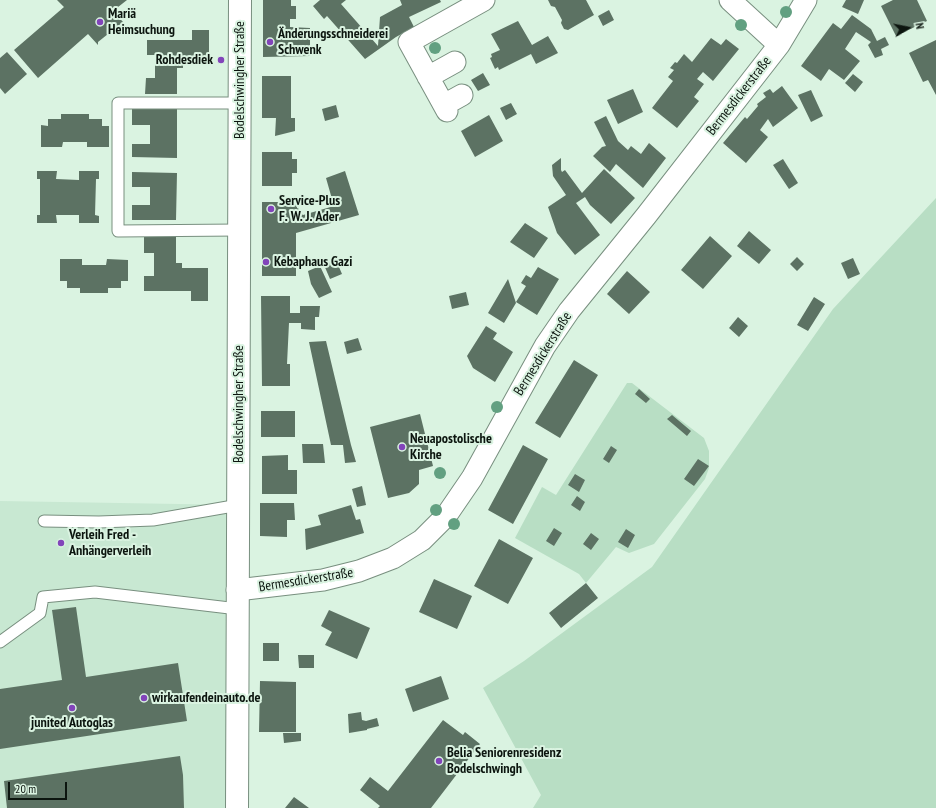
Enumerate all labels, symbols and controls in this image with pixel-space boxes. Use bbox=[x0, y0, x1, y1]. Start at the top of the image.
place label: Mariä Heimsuchung bbox=[108, 6, 175, 38]
north arrow bbox=[888, 8, 928, 48]
marker: Mariä Heimsuchung bbox=[95, 17, 105, 27]
street label: Bodelschwingher Straße bbox=[232, 21, 248, 139]
text: N bbox=[912, 22, 927, 30]
place label: Änderungsschneiderei Schwenk bbox=[278, 26, 388, 58]
marker: Änderungsschneiderei Schwenk bbox=[265, 37, 275, 47]
place label: Rohdesdiek bbox=[156, 52, 213, 68]
street label: Bermesdickerstraße bbox=[703, 53, 775, 139]
marker: Rohdesdiek bbox=[216, 55, 226, 65]
place label: Service-Plus F. W. J. Ader bbox=[279, 193, 340, 226]
marker: Service-Plus F. W. J. Ader bbox=[266, 204, 276, 214]
place label: Kebaphaus Gazi bbox=[274, 254, 352, 270]
marker: Kebaphaus Gazi bbox=[261, 257, 271, 267]
street label: Bermesdickerstraße bbox=[511, 309, 575, 399]
street label: Bodelschwingher Straße bbox=[231, 345, 247, 463]
place label: Neuapostolische Kirche bbox=[410, 431, 492, 464]
marker: Neuapostolische Kirche bbox=[397, 442, 407, 452]
place label: Verleih Fred - Anhängerverleih bbox=[69, 527, 151, 560]
marker: Verleih Fred - Anhängerverleih bbox=[56, 538, 66, 548]
street label: Bermesdickerstraße bbox=[258, 564, 354, 596]
place label: wirkaufendeinauto.de bbox=[152, 690, 260, 706]
marker: wirkaufendeinauto.de bbox=[139, 693, 149, 703]
marker: junited Autoglas bbox=[67, 703, 77, 713]
place label: junited Autoglas bbox=[31, 715, 113, 731]
place label: Belia Seniorenresidenz Bodelschwingh bbox=[447, 745, 561, 778]
marker: Belia Seniorenresidenz Bodelschwingh bbox=[434, 756, 444, 766]
scale bar bbox=[10, 774, 69, 800]
text: 20 m bbox=[15, 781, 36, 796]

